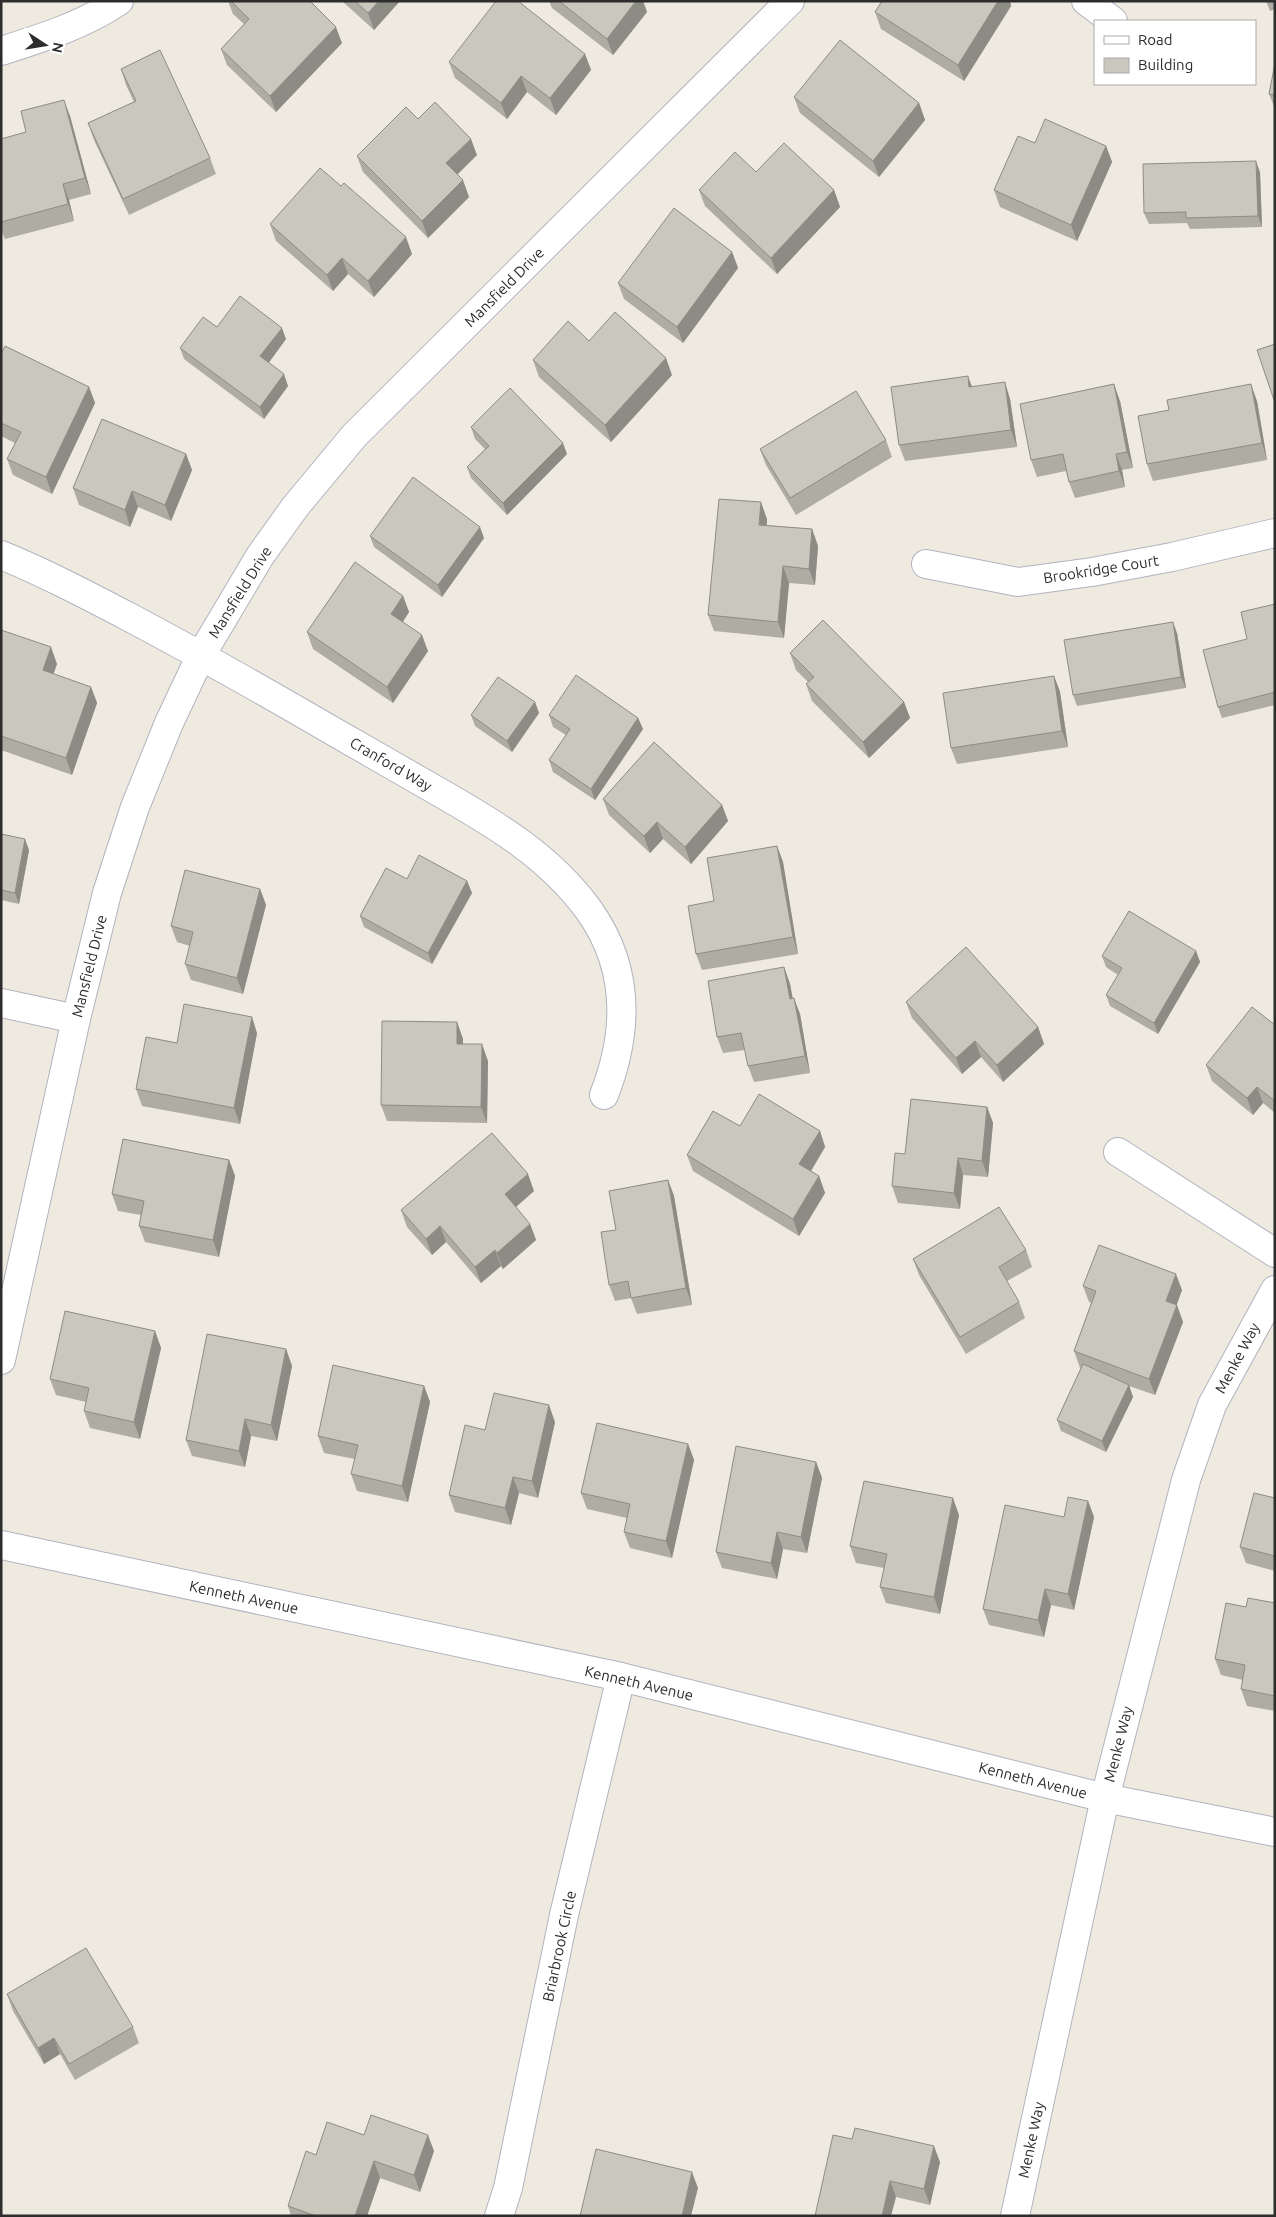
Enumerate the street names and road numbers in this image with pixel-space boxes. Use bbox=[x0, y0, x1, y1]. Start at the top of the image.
street label: Mansfield Drive bbox=[461, 244, 547, 330]
street label: Mansfield Drive bbox=[205, 543, 275, 641]
street label: Brookridge Court bbox=[1042, 551, 1160, 587]
street label: Cranford Way bbox=[347, 734, 435, 794]
street label: Mansfield Drive bbox=[68, 913, 110, 1019]
street label: Menke Way bbox=[1211, 1320, 1263, 1396]
street label: Kenneth Avenue bbox=[188, 1577, 300, 1617]
street label: Kenneth Avenue bbox=[583, 1662, 695, 1704]
street label: Menke Way bbox=[1100, 1704, 1136, 1784]
street label: Kenneth Avenue bbox=[977, 1758, 1089, 1802]
street label: Briarbrook Circle bbox=[539, 1889, 579, 2003]
street label: Menke Way bbox=[1015, 2100, 1047, 2180]

